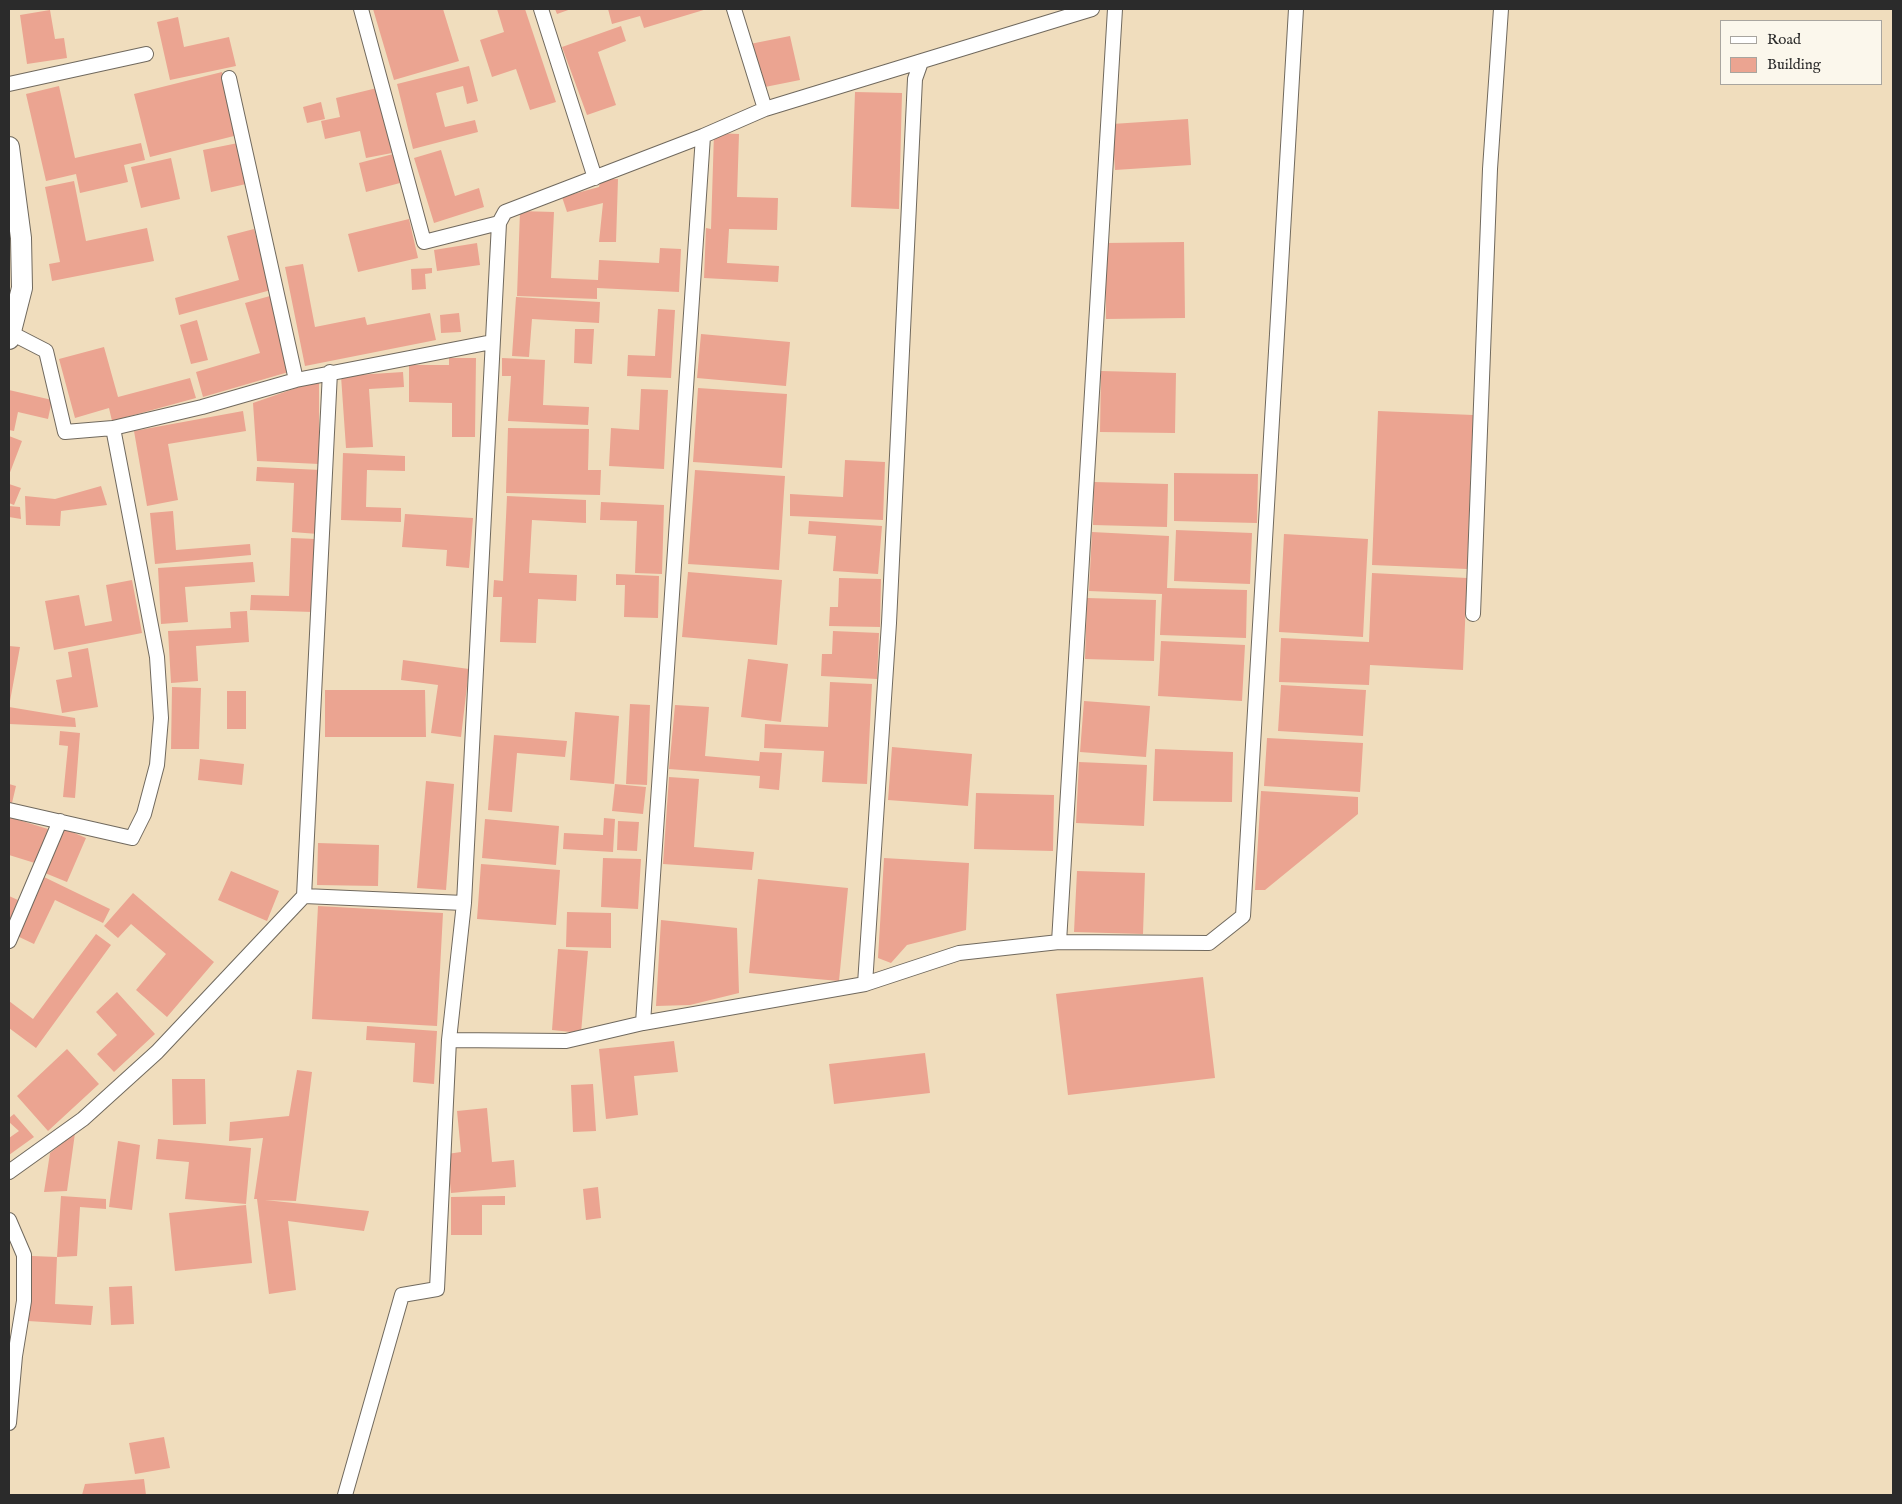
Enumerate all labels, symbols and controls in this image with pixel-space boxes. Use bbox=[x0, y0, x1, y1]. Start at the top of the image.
legend bbox=[1720, 20, 1882, 85]
text: Road bbox=[1767, 30, 1801, 49]
text: Building bbox=[1767, 55, 1821, 74]

